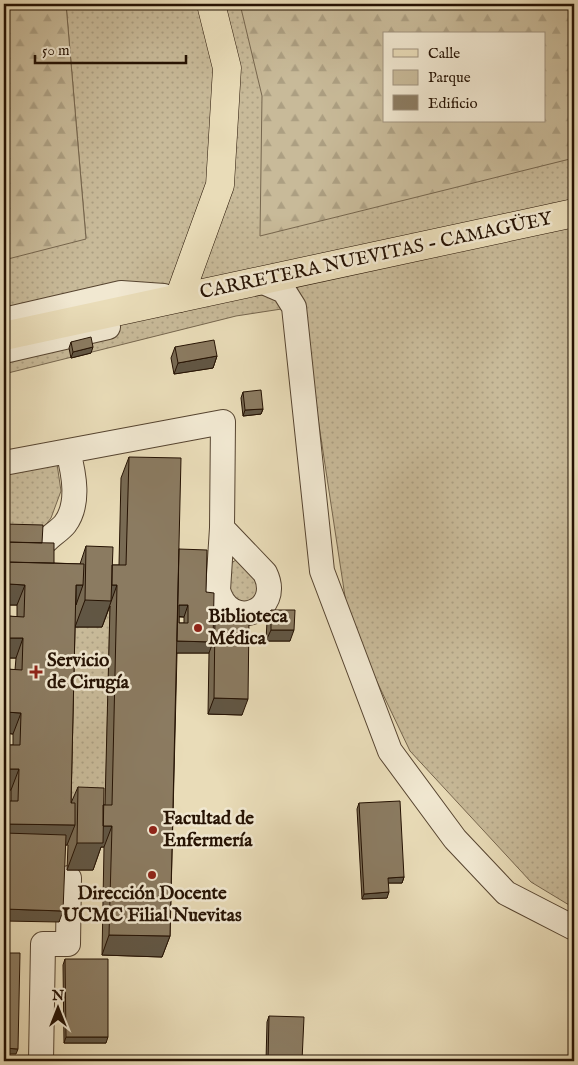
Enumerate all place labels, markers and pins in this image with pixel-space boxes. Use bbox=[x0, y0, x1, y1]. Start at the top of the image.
place label: Biblioteca Médica bbox=[208, 605, 288, 651]
marker: Biblioteca Médica bbox=[192, 622, 204, 634]
place label: Servicio de Cirugía bbox=[47, 649, 130, 695]
marker: Servicio de Cirugía bbox=[29, 665, 43, 679]
place label: Facultad de Enfermería bbox=[163, 807, 254, 853]
marker: Facultad de Enfermería bbox=[147, 824, 159, 836]
marker: Dirección Docente UCMC Filial Nuevitas bbox=[146, 869, 158, 881]
place label: Dirección Docente UCMC Filial Nuevitas bbox=[61, 882, 242, 928]

